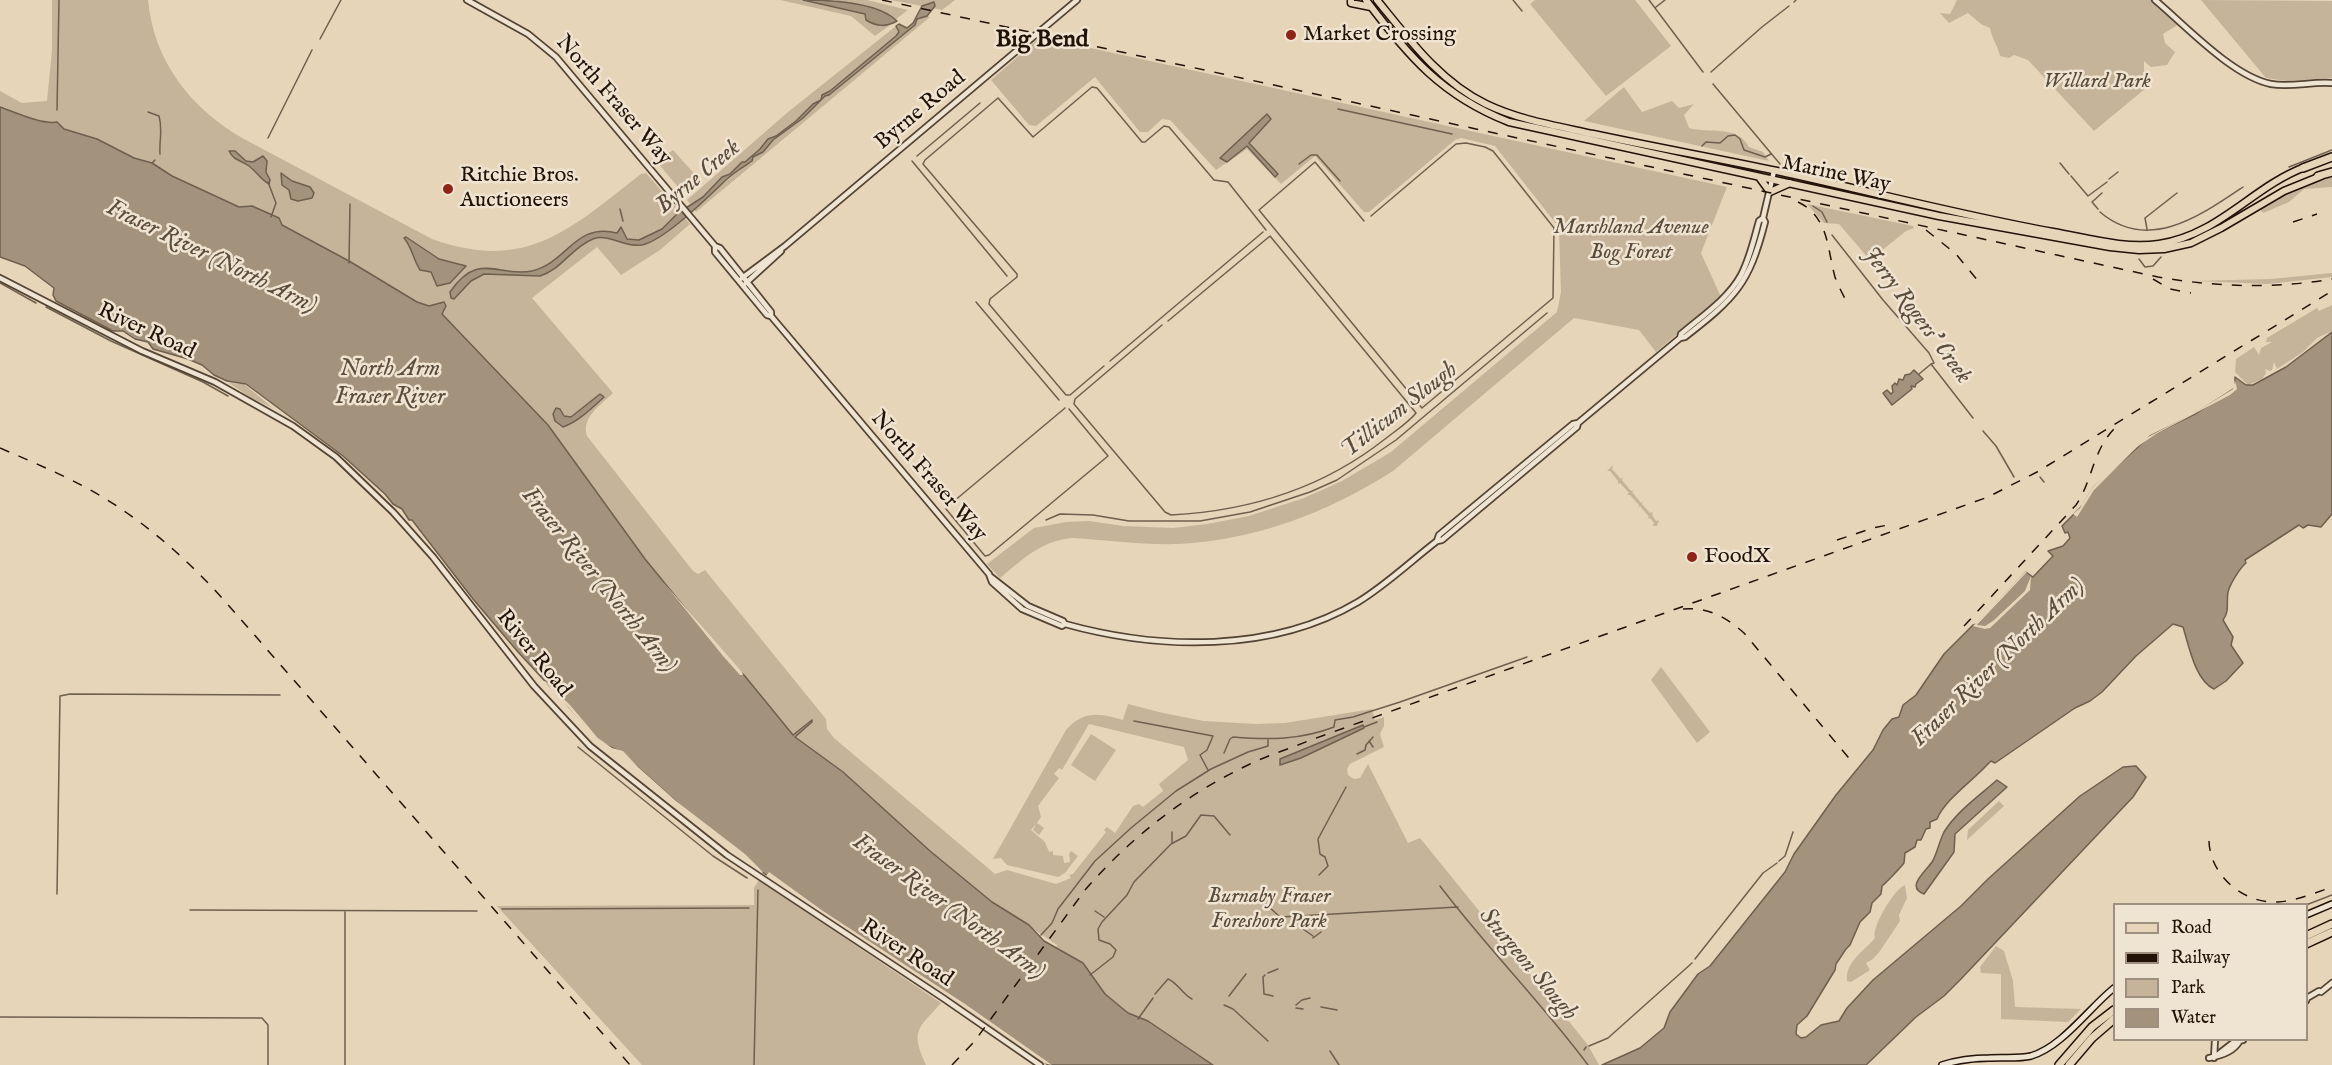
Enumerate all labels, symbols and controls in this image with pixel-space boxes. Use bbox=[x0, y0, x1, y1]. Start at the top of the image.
place label: Market Crossing bbox=[1303, 22, 1456, 48]
district label: Big Bend bbox=[995, 27, 1089, 55]
marker: Market Crossing bbox=[1284, 28, 1298, 42]
street label: North Fraser Way bbox=[549, 30, 677, 172]
street label: Byrne Road bbox=[870, 66, 972, 156]
park label: Willard Park bbox=[2043, 69, 2151, 95]
water label: Byrne Creek bbox=[651, 134, 747, 222]
street label: Marine Way bbox=[1779, 151, 1893, 199]
place label: Ritchie Bros. Auctioneers bbox=[460, 163, 579, 214]
marker: Ritchie Bros. Auctioneers bbox=[441, 182, 455, 196]
water label: Fraser River (North Arm) bbox=[101, 194, 321, 322]
park label: Marshland Avenue Bog Forest bbox=[1553, 215, 1709, 266]
water label: Jerry Rogers' Creek bbox=[1855, 242, 1977, 390]
street label: River Road bbox=[93, 298, 199, 366]
water label: North Arm Fraser River bbox=[335, 356, 445, 412]
water label: Tillicum Slough bbox=[1336, 357, 1464, 465]
street label: North Fraser Way bbox=[864, 406, 992, 548]
water label: Fraser River (North Arm) bbox=[514, 482, 682, 680]
place label: FoodX bbox=[1704, 544, 1771, 570]
marker: FoodX bbox=[1685, 550, 1699, 564]
water label: Fraser River (North Arm) bbox=[1906, 572, 2092, 754]
street label: River Road bbox=[490, 605, 576, 703]
water label: Fraser River (North Arm) bbox=[846, 829, 1050, 987]
park label: Burnaby Fraser Foreshore Park bbox=[1207, 884, 1331, 936]
water label: Sturgeon Slough bbox=[1471, 903, 1583, 1027]
legend bbox=[2113, 903, 2308, 1041]
street label: River Road bbox=[855, 914, 957, 994]
text: Road bbox=[2171, 917, 2212, 940]
text: Railway bbox=[2171, 947, 2230, 970]
text: Park bbox=[2171, 977, 2205, 1000]
text: Water bbox=[2171, 1007, 2216, 1030]

